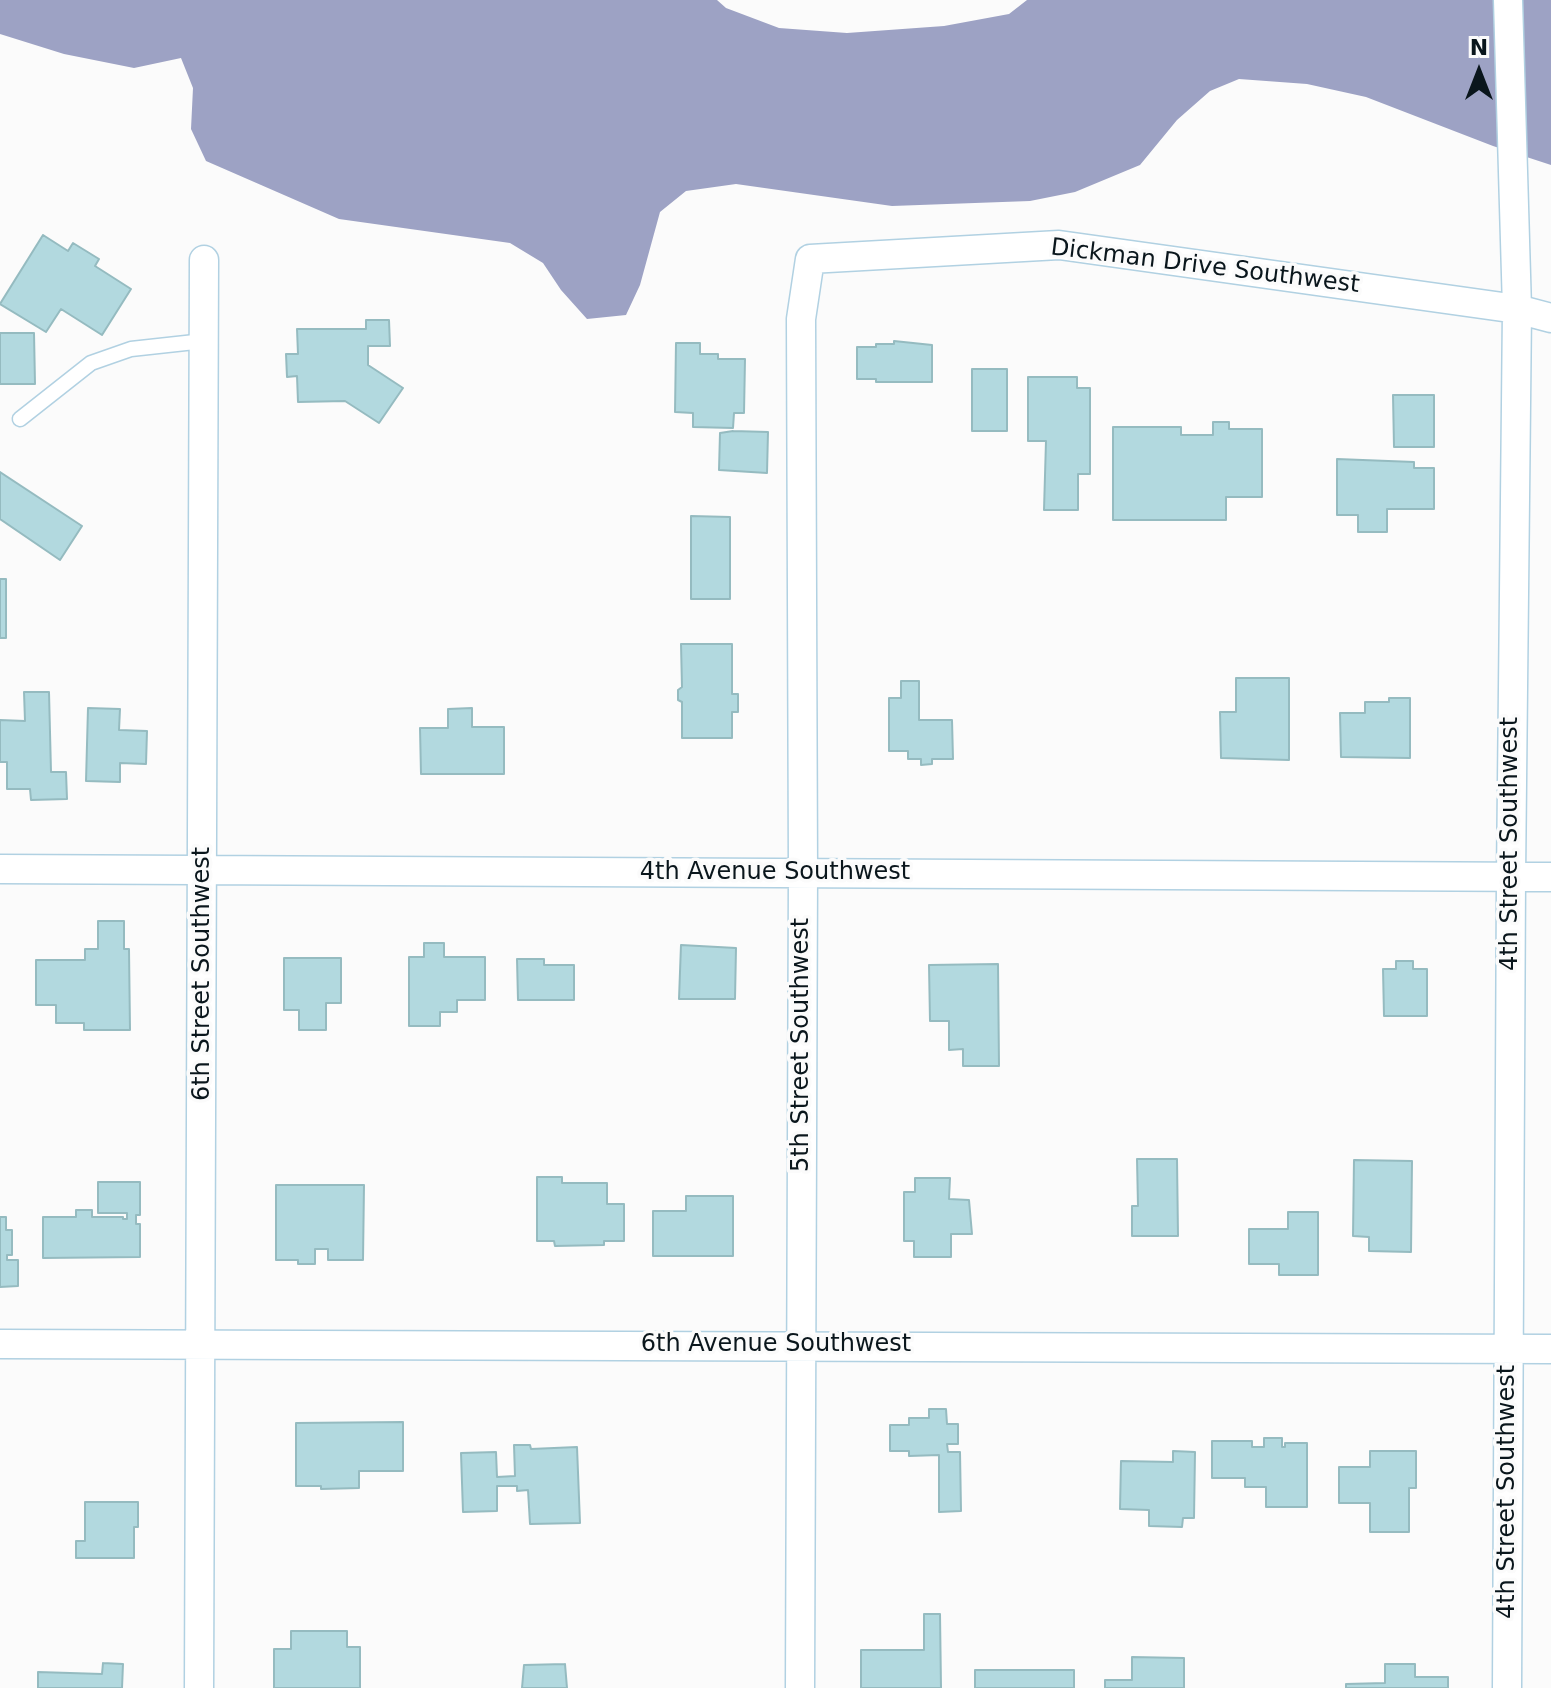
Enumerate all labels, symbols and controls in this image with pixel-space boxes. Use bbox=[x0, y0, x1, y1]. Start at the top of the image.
north arrow bbox=[1439, 32, 1519, 112]
text: N bbox=[1470, 35, 1488, 60]
street label: Dickman Drive Southwest bbox=[1049, 234, 1361, 300]
street label: 4th Street Southwest bbox=[1497, 717, 1525, 971]
street label: 6th Street Southwest bbox=[189, 847, 217, 1101]
street label: 4th Avenue Southwest bbox=[640, 859, 910, 887]
street label: 5th Street Southwest bbox=[788, 918, 816, 1172]
street label: 6th Avenue Southwest bbox=[641, 1331, 911, 1359]
street label: 4th Street Southwest bbox=[1494, 1365, 1522, 1619]

